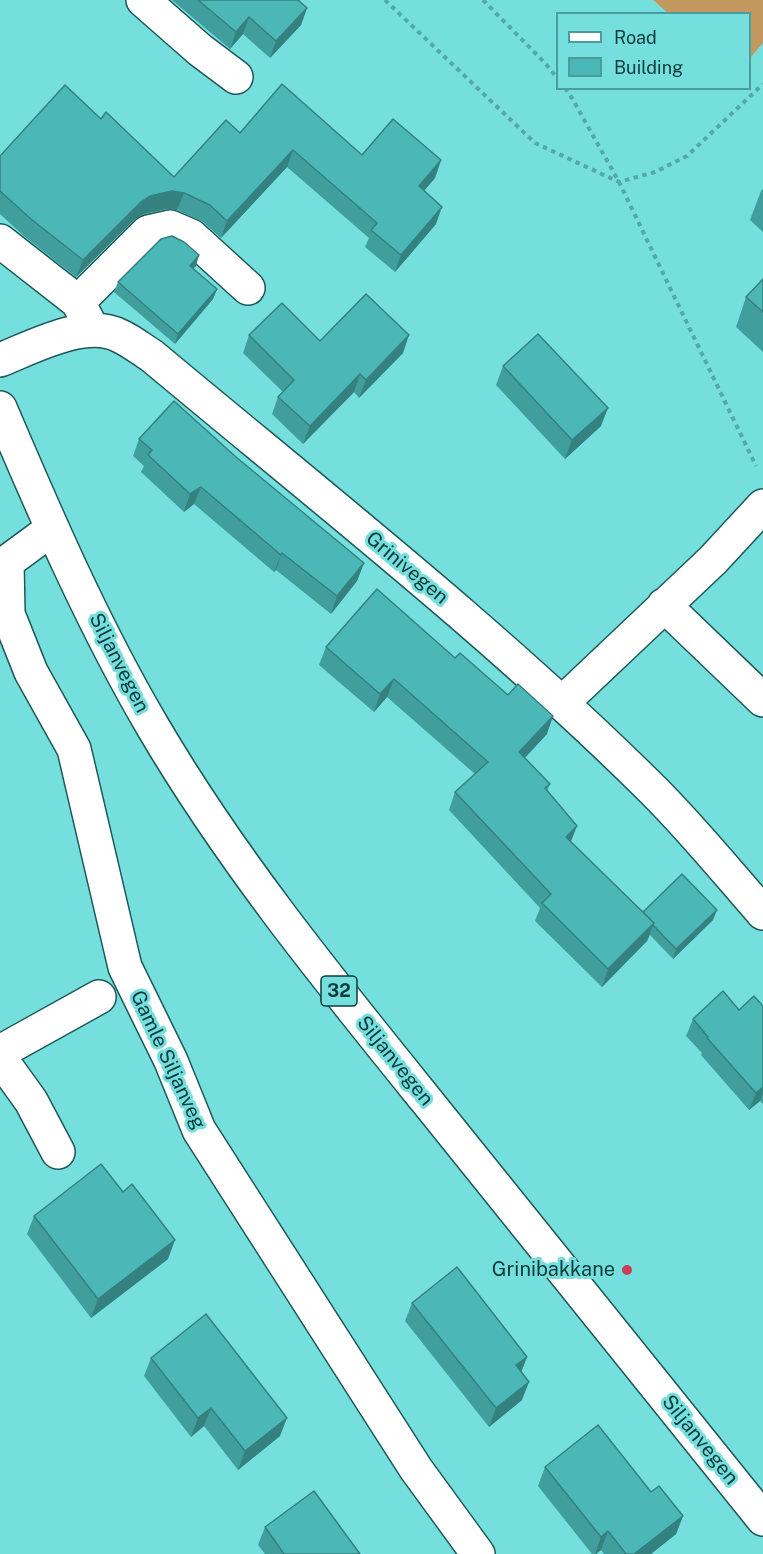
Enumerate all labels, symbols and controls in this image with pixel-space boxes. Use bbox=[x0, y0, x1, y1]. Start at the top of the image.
legend bbox=[556, 12, 751, 90]
text: Road bbox=[614, 27, 657, 48]
text: Building bbox=[614, 57, 683, 78]
street label: Grinivegen bbox=[361, 527, 453, 609]
street label: Siljanvegen bbox=[84, 609, 154, 717]
road number: 32 bbox=[321, 976, 357, 1006]
street label: Gamle Siljanveg bbox=[125, 987, 211, 1133]
street label: Siljanvegen bbox=[352, 1011, 438, 1111]
place label: Grinibakkane bbox=[492, 1258, 615, 1282]
marker: Grinibakkane bbox=[620, 1263, 634, 1277]
street label: Siljanvegen bbox=[657, 1390, 743, 1490]

